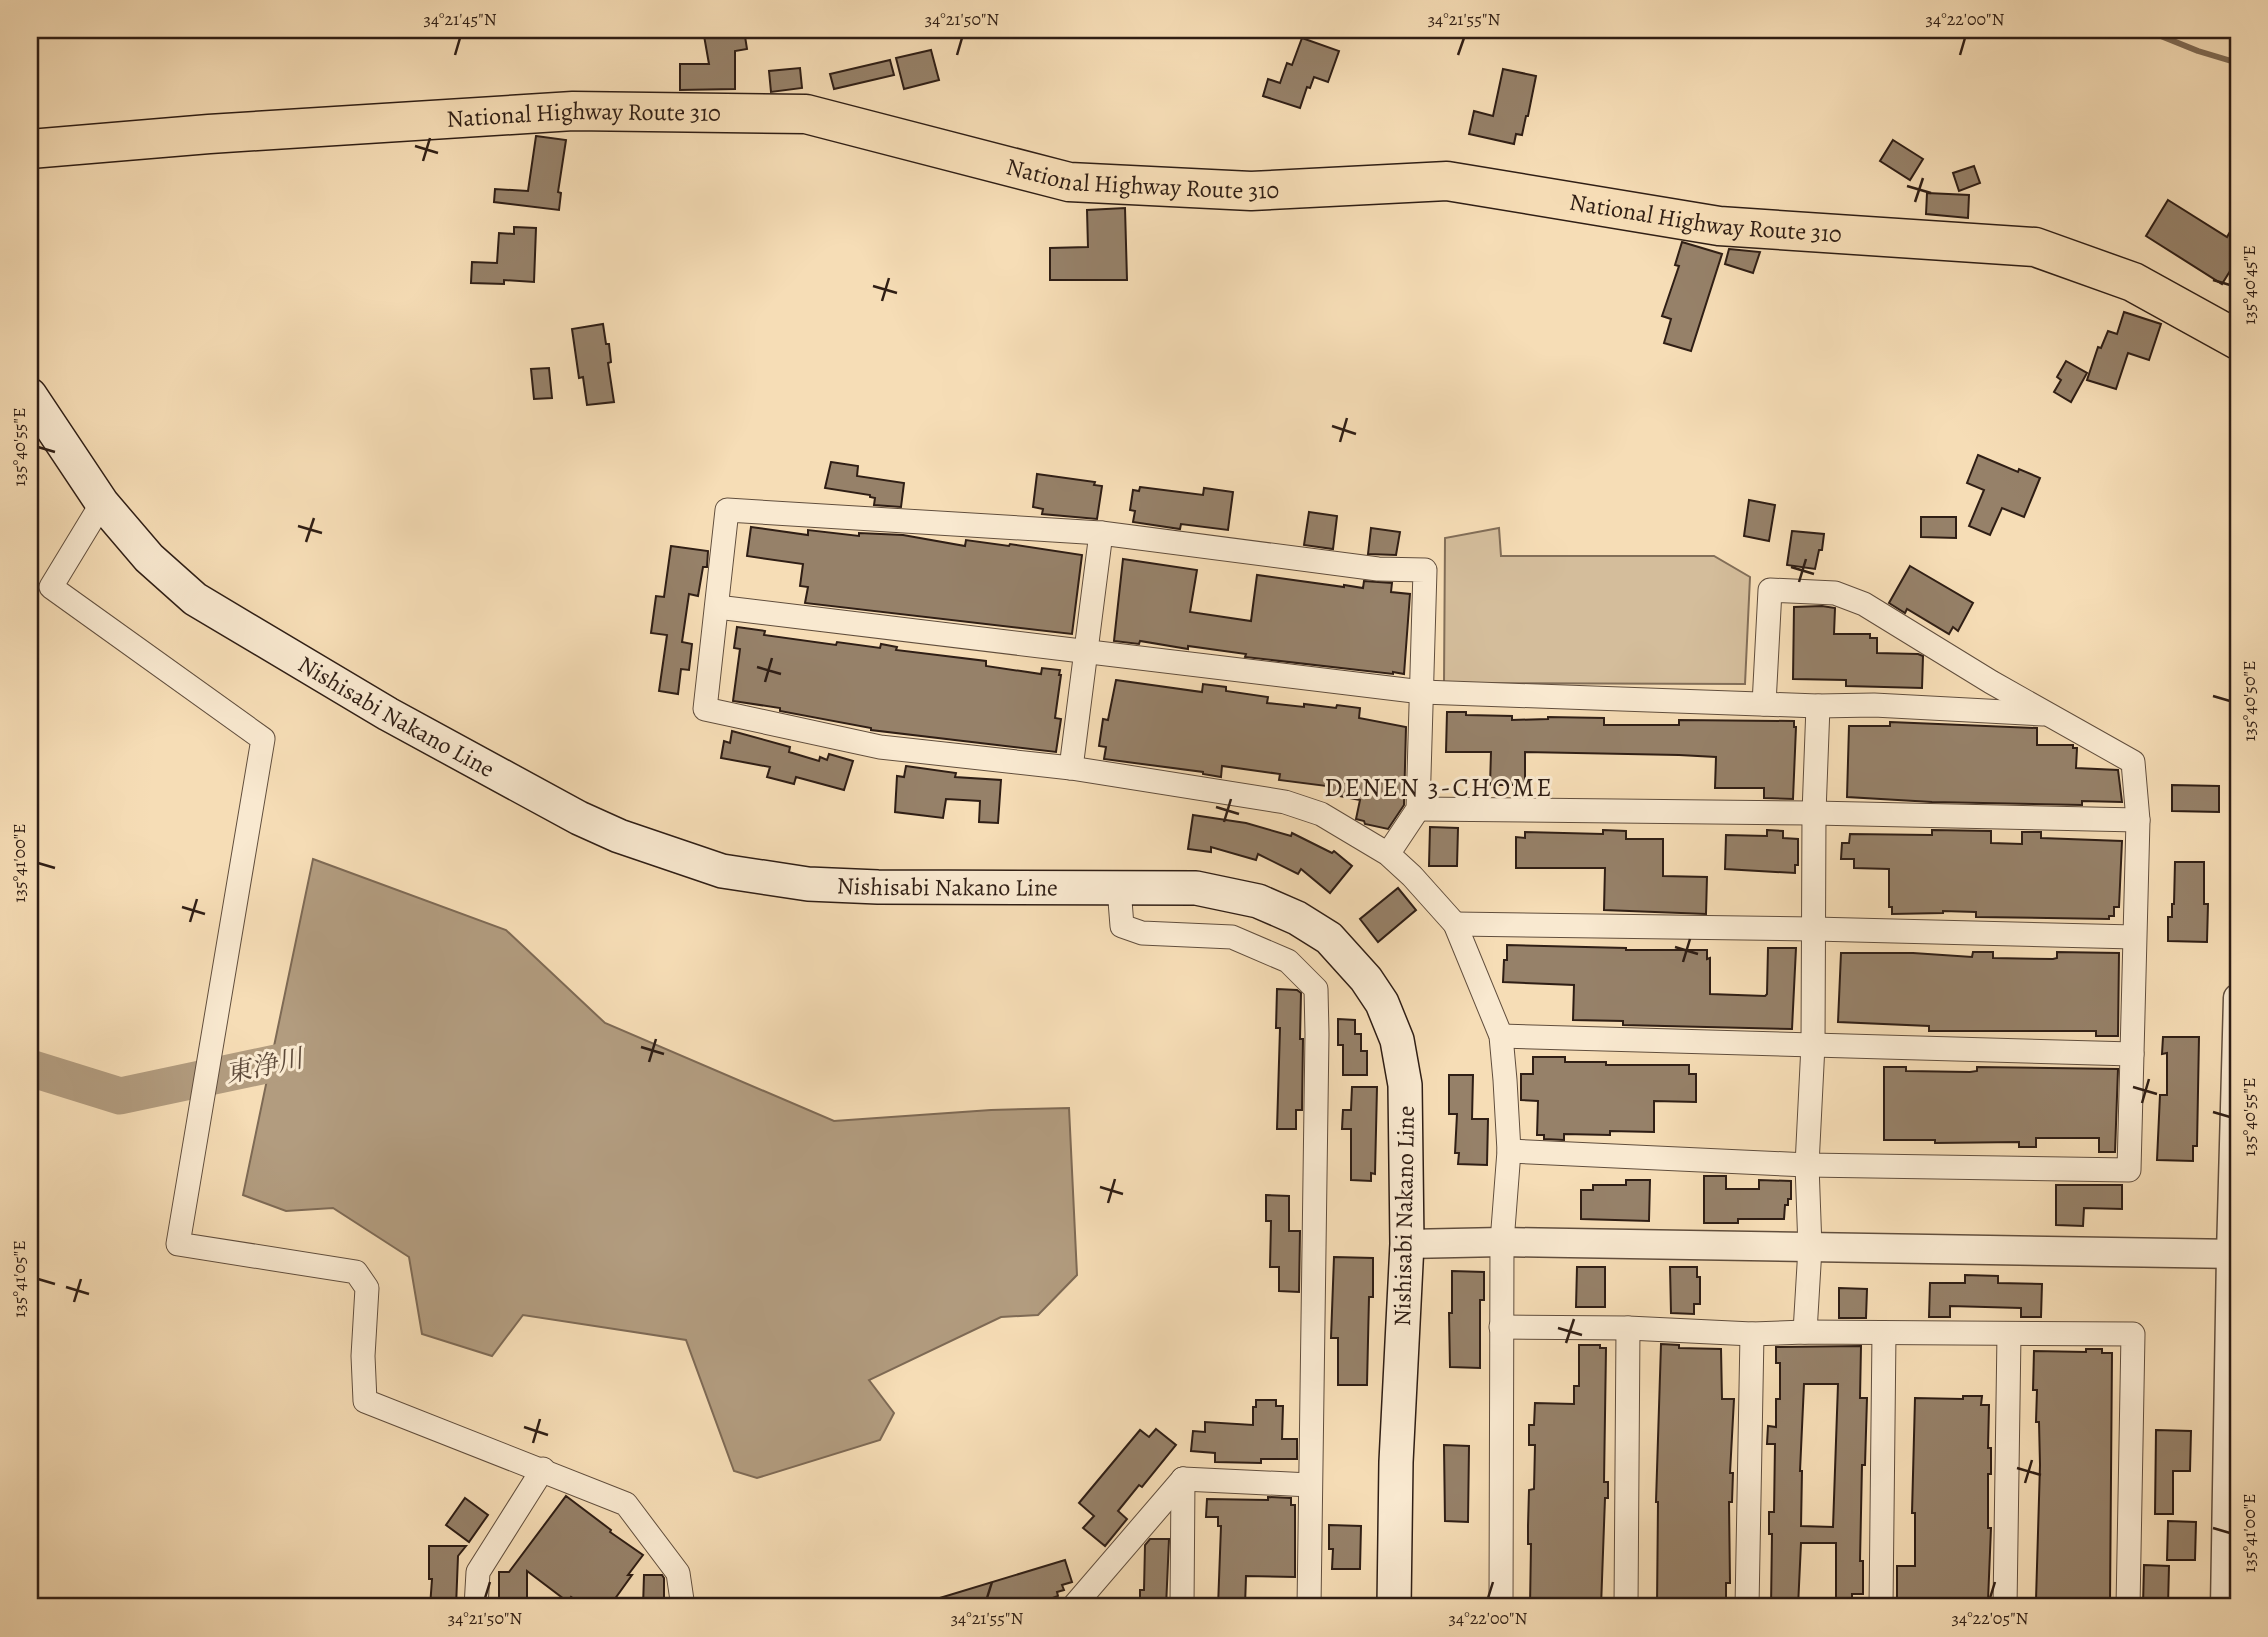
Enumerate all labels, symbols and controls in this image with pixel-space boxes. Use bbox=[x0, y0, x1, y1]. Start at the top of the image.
text: 34°21'45"N bbox=[423, 7, 497, 31]
text: 34°21'50"N bbox=[925, 7, 999, 31]
text: 34°21'55"N bbox=[1428, 7, 1500, 31]
text: 34°22'00"N bbox=[1926, 7, 2004, 31]
street label: National Highway Route 310 bbox=[446, 95, 721, 135]
street label: National Highway Route 310 bbox=[1003, 150, 1280, 207]
street label: National Highway Route 310 bbox=[1567, 185, 1843, 250]
text: 135°40'45"E bbox=[2237, 245, 2261, 325]
text: 135°40'55"E bbox=[7, 407, 31, 487]
street label: Nishisabi Nakano Line bbox=[292, 648, 500, 785]
text: 135°40'50"E bbox=[2237, 660, 2261, 742]
district label: DENEN 3-CHOME bbox=[1324, 770, 1554, 805]
text: 135°41'00"E bbox=[7, 823, 31, 903]
street label: Nishisabi Nakano Line bbox=[836, 869, 1058, 904]
water label: 東浄川 bbox=[222, 1040, 309, 1091]
text: 135°40'55"E bbox=[2237, 1077, 2261, 1157]
street label: Nishisabi Nakano Line bbox=[1386, 1105, 1422, 1327]
text: 135°41'05"E bbox=[7, 1240, 31, 1318]
text: 135°41'00"E bbox=[2237, 1493, 2261, 1573]
text: 34°21'50"N bbox=[448, 1606, 522, 1630]
text: 34°21'55"N bbox=[951, 1606, 1023, 1630]
text: 34°22'00"N bbox=[1449, 1606, 1527, 1630]
text: 34°22'05"N bbox=[1952, 1606, 2029, 1630]

